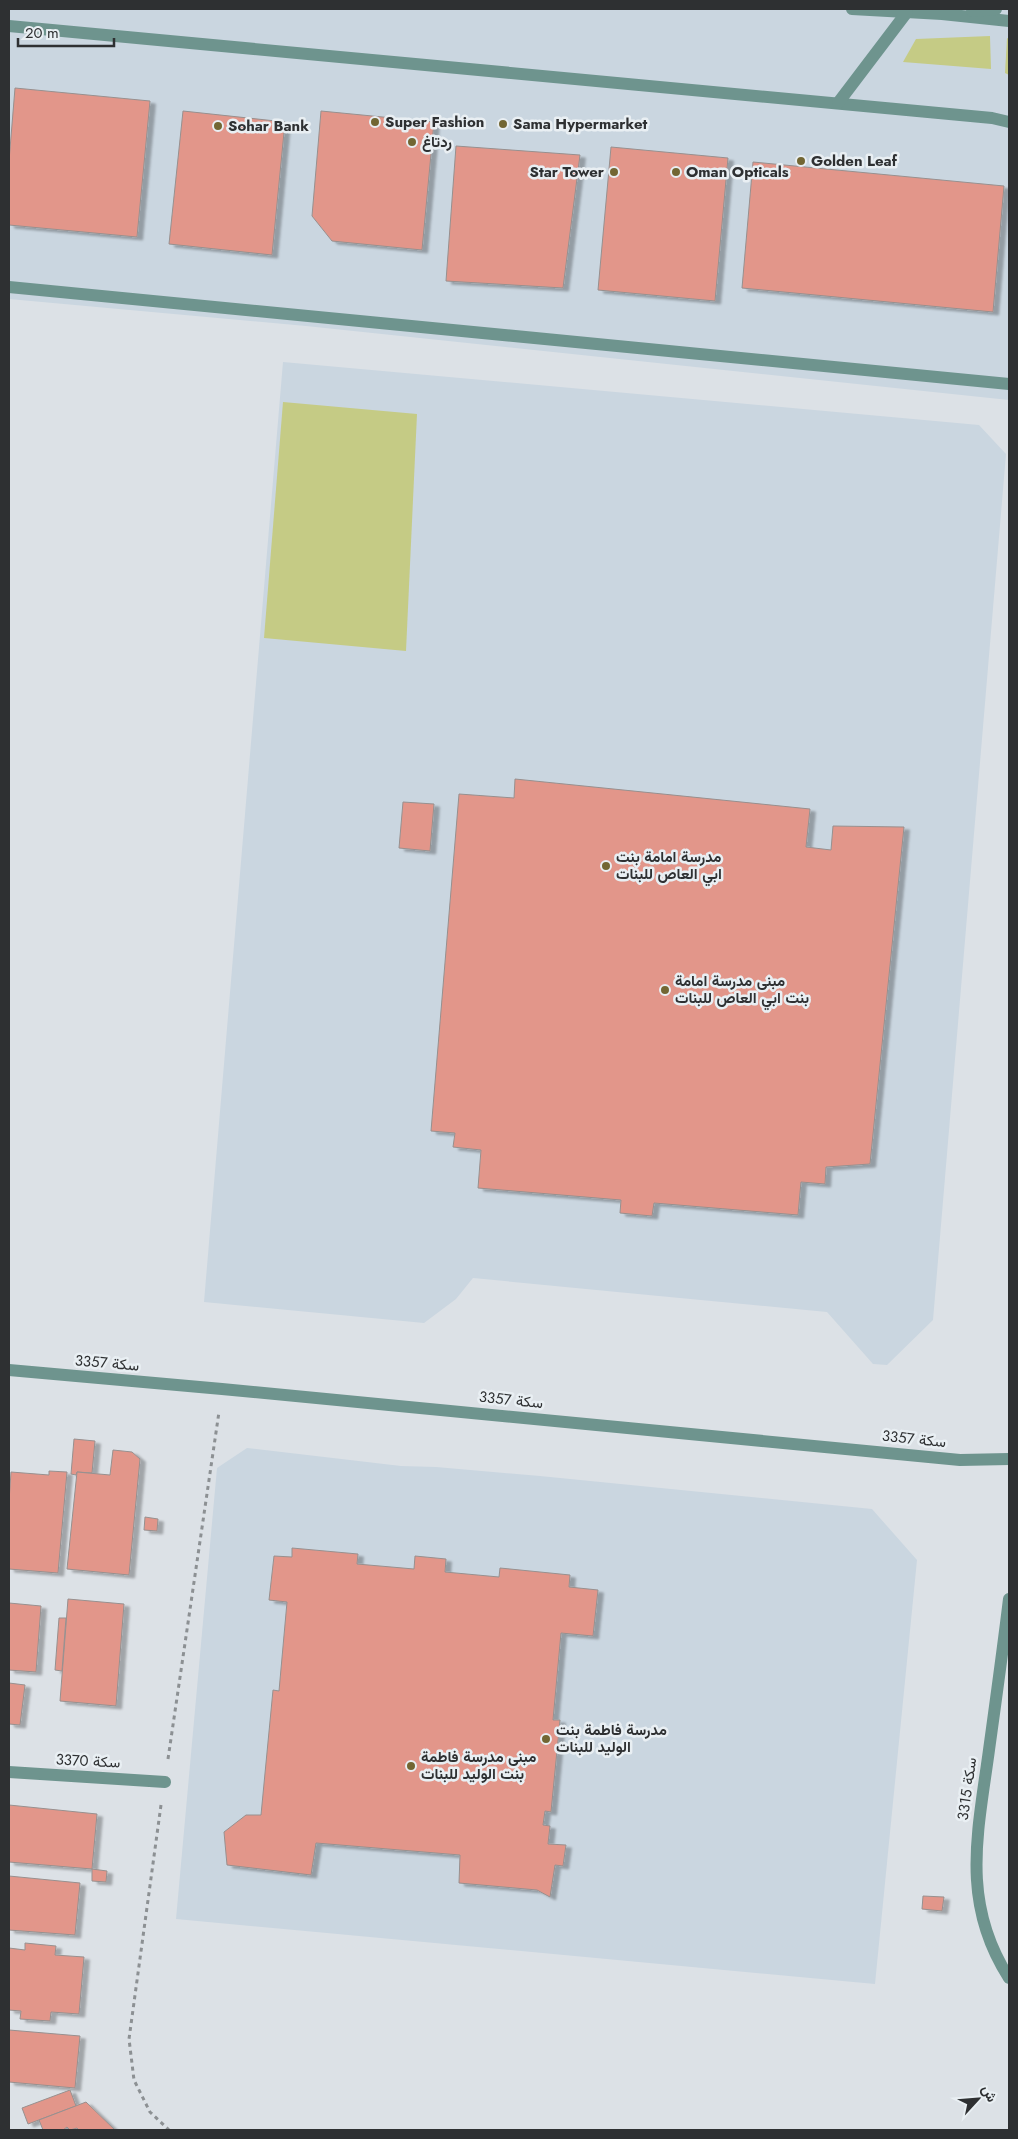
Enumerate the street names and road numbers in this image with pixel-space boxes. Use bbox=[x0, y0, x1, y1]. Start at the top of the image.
street label: سكة 3357 bbox=[74, 1349, 140, 1377]
street label: سكة 3357 bbox=[478, 1386, 544, 1414]
street label: سكة 3357 bbox=[881, 1425, 947, 1453]
street label: سكة 3370 bbox=[55, 1748, 121, 1774]
street label: سكة 3315 bbox=[952, 1756, 982, 1822]

